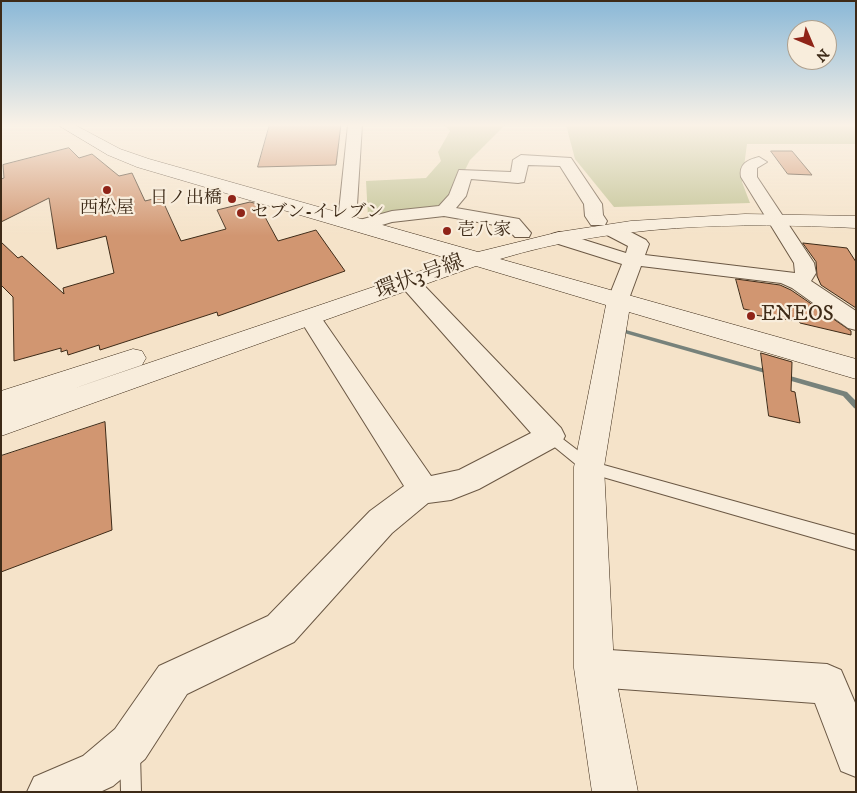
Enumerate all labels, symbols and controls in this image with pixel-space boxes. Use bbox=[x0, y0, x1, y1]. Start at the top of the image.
north arrow bbox=[787, 20, 837, 70]
text: N bbox=[811, 44, 832, 65]
marker: 西松屋 bbox=[101, 184, 113, 196]
place label: 日ノ出橋 bbox=[150, 188, 222, 210]
marker: 日ノ出橋 bbox=[226, 193, 238, 205]
place label: 西松屋 bbox=[80, 198, 134, 220]
place label: セブン-イレブン bbox=[251, 202, 384, 224]
marker: セブン-イレブン bbox=[235, 207, 247, 219]
place label: 壱八家 bbox=[457, 220, 511, 242]
marker: 壱八家 bbox=[441, 225, 453, 237]
street label: 環状3号線 bbox=[373, 250, 467, 306]
place label: ENEOS bbox=[761, 303, 834, 329]
marker: ENEOS bbox=[745, 310, 757, 322]

